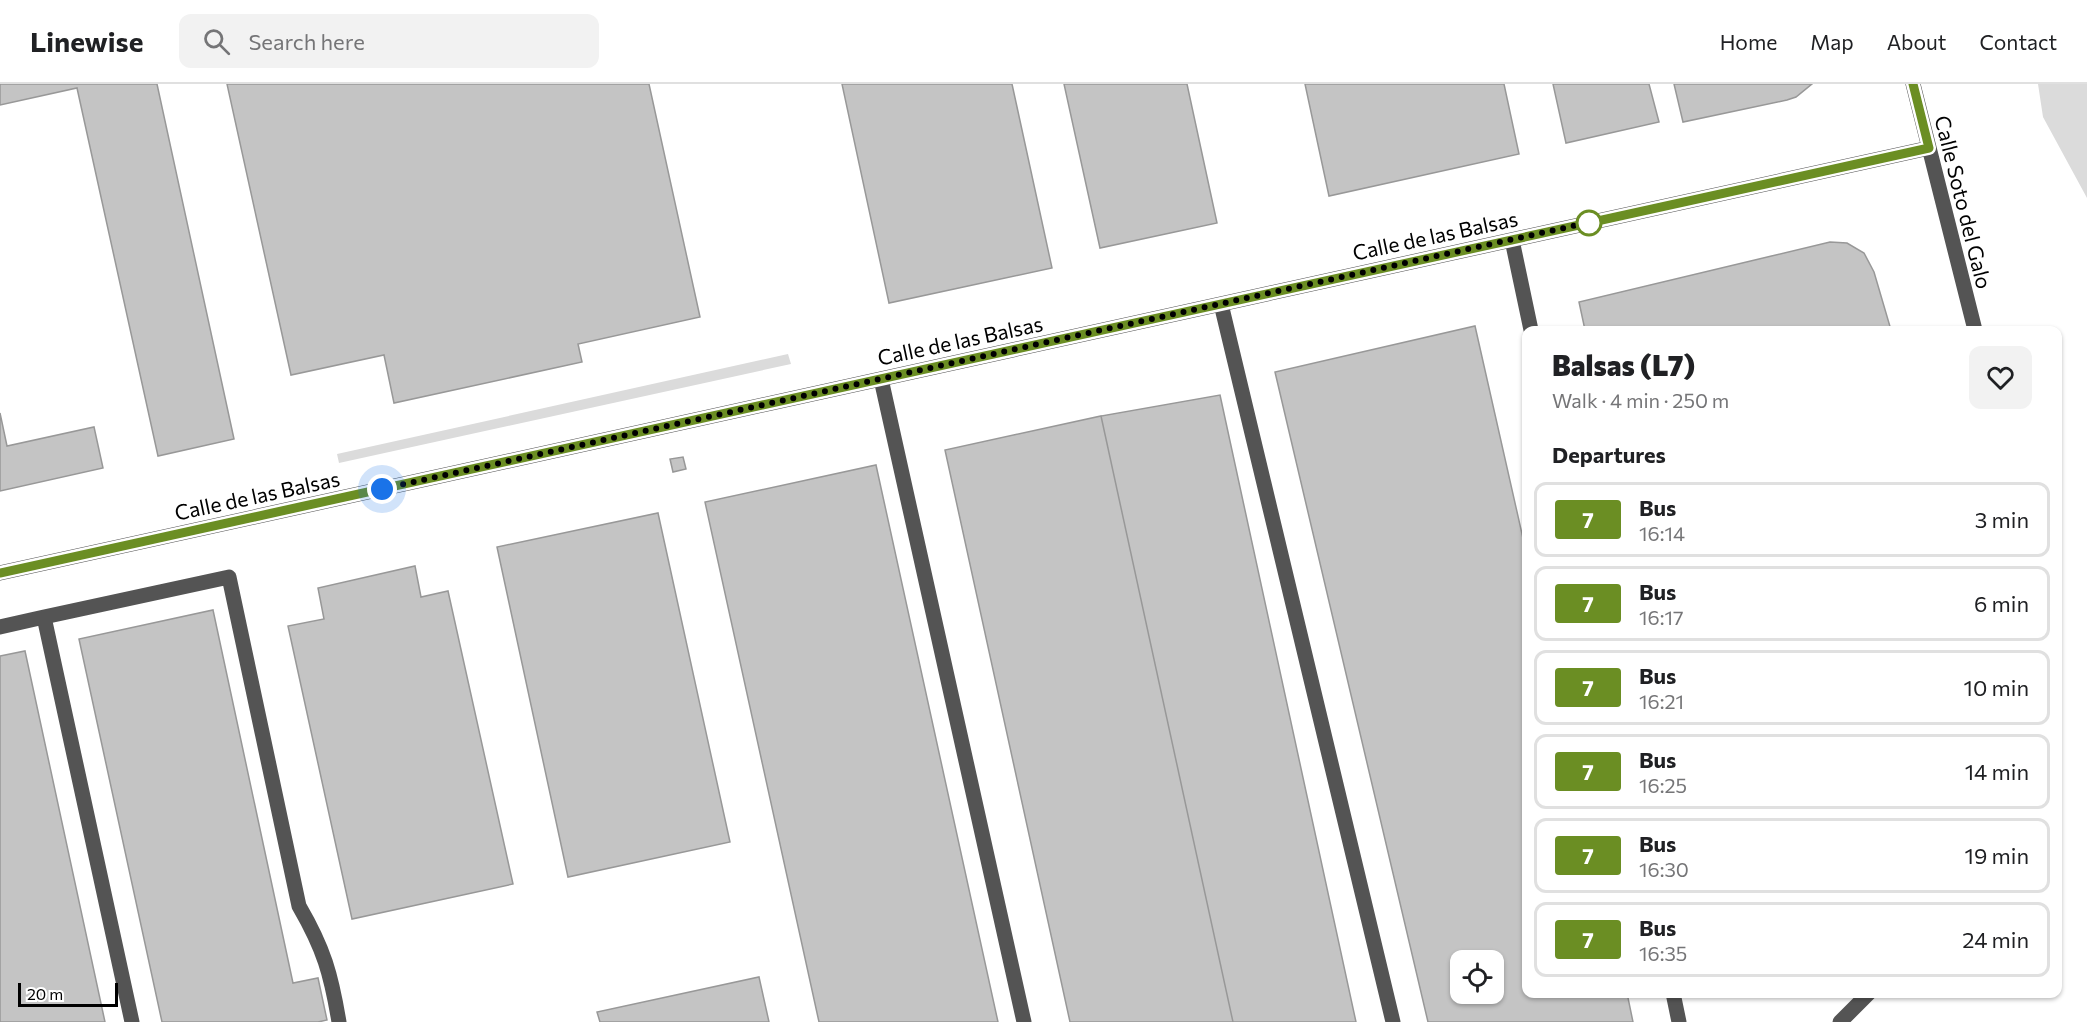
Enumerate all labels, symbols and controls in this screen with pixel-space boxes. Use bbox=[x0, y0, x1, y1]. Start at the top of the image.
search box bbox=[179, 14, 599, 68]
text: Linewise bbox=[30, 24, 143, 58]
icon: search bbox=[200, 25, 233, 58]
text: Search here bbox=[248, 28, 365, 55]
text: Home bbox=[1720, 29, 1777, 54]
text: Map bbox=[1810, 29, 1854, 54]
text: About bbox=[1887, 29, 1946, 54]
text: Contact bbox=[1979, 29, 2057, 54]
street label: Calle Soto del Galo bbox=[1930, 113, 1998, 291]
street label: Calle de las Balsas bbox=[1350, 205, 1520, 265]
unlabelled marker bbox=[1576, 210, 1602, 236]
street label: Calle de las Balsas bbox=[875, 310, 1045, 370]
button: heart bbox=[1969, 346, 2032, 409]
text: Balsas (L7) bbox=[1552, 348, 1695, 382]
text: Walk · 4 min · 250 m bbox=[1552, 388, 1729, 412]
text: Departures bbox=[1552, 441, 1666, 468]
street label: Calle de las Balsas bbox=[172, 465, 342, 525]
your location bbox=[367, 474, 397, 504]
text: Bus bbox=[1639, 494, 1676, 521]
text: 3 min bbox=[1975, 506, 2029, 533]
text: 7 bbox=[1582, 507, 1594, 532]
text: 16:14 bbox=[1639, 521, 1685, 545]
text: Bus bbox=[1639, 578, 1676, 605]
text: 6 min bbox=[1974, 590, 2029, 617]
text: 7 bbox=[1582, 591, 1594, 616]
text: 16:17 bbox=[1639, 605, 1684, 629]
text: Bus bbox=[1639, 662, 1676, 689]
text: 10 min bbox=[1964, 674, 2029, 701]
text: 7 bbox=[1582, 675, 1594, 700]
text: 16:21 bbox=[1639, 689, 1684, 713]
text: Bus bbox=[1639, 746, 1676, 773]
text: 14 min bbox=[1965, 758, 2029, 785]
text: 7 bbox=[1582, 759, 1594, 784]
text: 16:25 bbox=[1639, 773, 1687, 797]
text: Bus bbox=[1639, 830, 1676, 857]
text: 19 min bbox=[1965, 842, 2029, 869]
text: 7 bbox=[1582, 843, 1594, 868]
text: 16:30 bbox=[1639, 857, 1689, 881]
text: Bus bbox=[1639, 914, 1676, 941]
text: 24 min bbox=[1962, 926, 2029, 953]
text: 7 bbox=[1582, 927, 1594, 952]
text: 16:35 bbox=[1639, 941, 1687, 965]
map controls bbox=[1450, 950, 1504, 1004]
button: locate bbox=[1450, 950, 1504, 1004]
scale bar bbox=[18, 980, 118, 1008]
text: 20 m bbox=[27, 984, 63, 1003]

